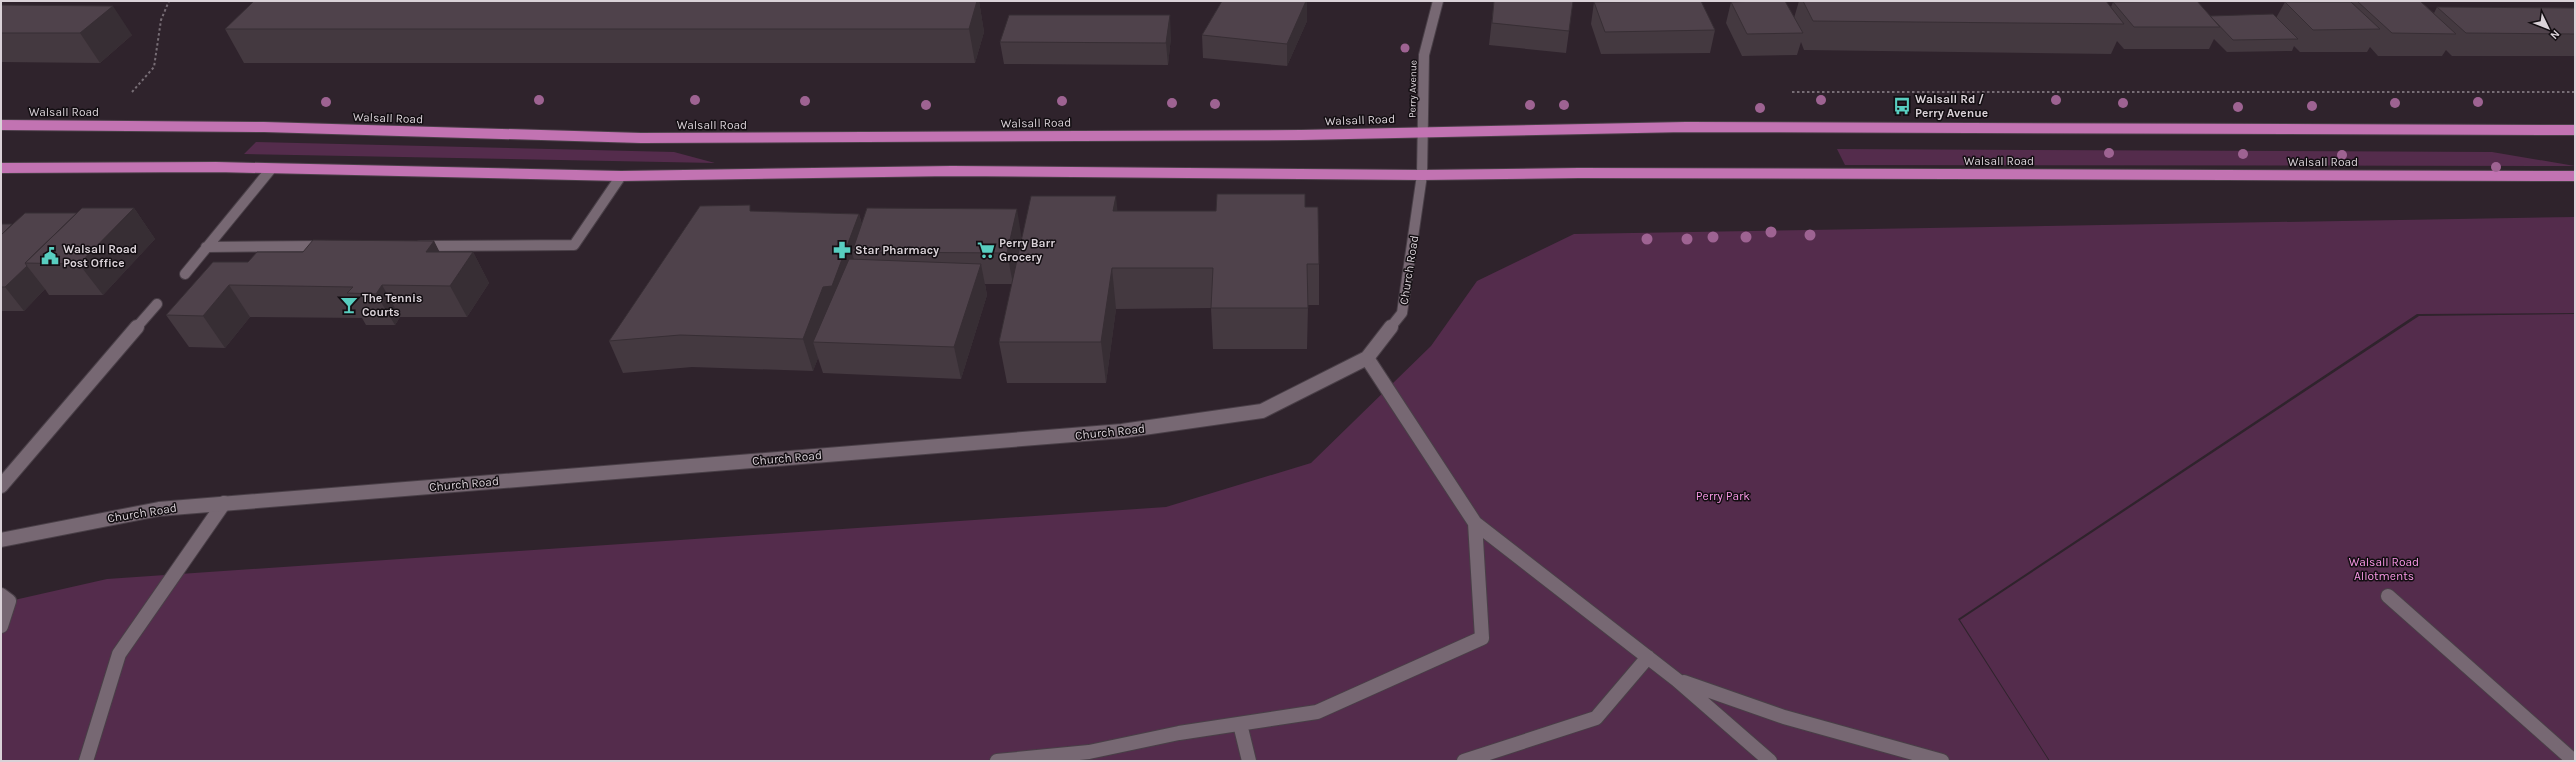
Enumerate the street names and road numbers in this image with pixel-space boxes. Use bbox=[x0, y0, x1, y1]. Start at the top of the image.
street label: Perry Avenue bbox=[1406, 60, 1420, 118]
street label: Walsall Road bbox=[29, 105, 99, 119]
street label: Walsall Road bbox=[353, 110, 423, 126]
street label: Walsall Road bbox=[1325, 112, 1395, 128]
street label: Walsall Road bbox=[1001, 115, 1071, 131]
street label: Walsall Road bbox=[677, 118, 747, 132]
street label: Walsall Road bbox=[1964, 154, 2034, 168]
street label: Walsall Road bbox=[2288, 155, 2358, 169]
street label: Church Road bbox=[1397, 234, 1421, 306]
street label: Church Road bbox=[1074, 421, 1146, 443]
street label: Church Road bbox=[751, 448, 823, 468]
street label: Church Road bbox=[428, 474, 500, 494]
street label: Church Road bbox=[106, 501, 178, 525]

